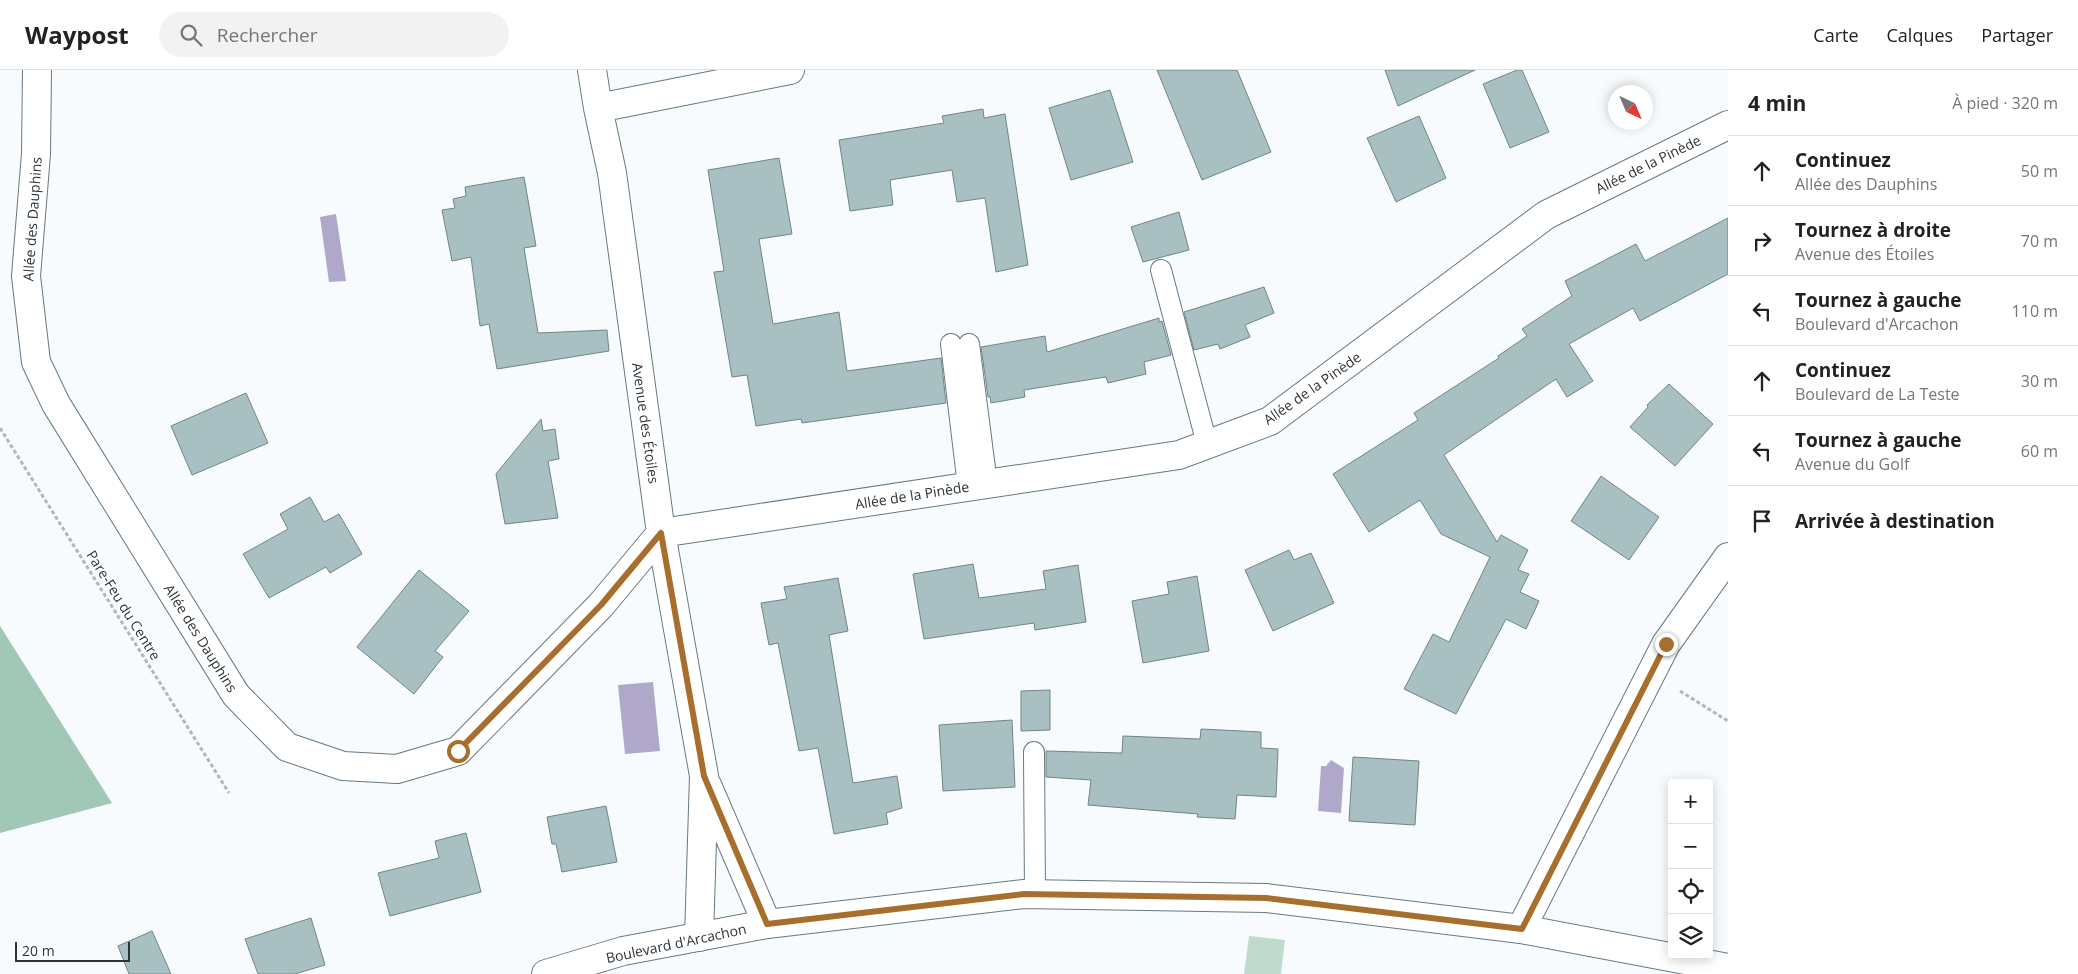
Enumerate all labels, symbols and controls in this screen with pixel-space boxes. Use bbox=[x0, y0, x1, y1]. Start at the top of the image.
search box bbox=[159, 12, 509, 57]
text: Waypost bbox=[25, 18, 129, 51]
icon: search bbox=[177, 21, 205, 49]
text: Rechercher bbox=[217, 22, 318, 48]
text: Carte bbox=[1813, 23, 1859, 47]
text: Calques bbox=[1887, 23, 1953, 47]
text: Partager bbox=[1981, 23, 2053, 47]
north arrow bbox=[1608, 85, 1653, 130]
text: 4 min bbox=[1748, 89, 1806, 117]
text: À pied · 320 m bbox=[1952, 92, 2058, 114]
street label: Allée de la Pinède bbox=[1592, 130, 1704, 198]
text: Continuez bbox=[1795, 147, 1891, 173]
street label: Allée des Dauphins bbox=[18, 156, 46, 282]
icon: ahead bbox=[1748, 157, 1776, 185]
text: 50 m bbox=[2021, 160, 2058, 182]
text: Allée des Dauphins bbox=[1795, 173, 1937, 195]
text: Tournez à droite bbox=[1795, 217, 1951, 243]
icon: right bbox=[1748, 227, 1776, 255]
text: 70 m bbox=[2021, 230, 2058, 252]
text: Avenue des Étoiles bbox=[1795, 243, 1934, 265]
text: Tournez à gauche bbox=[1795, 287, 1961, 313]
icon: left bbox=[1748, 297, 1776, 325]
text: 110 m bbox=[2012, 300, 2058, 322]
text: Boulevard d'Arcachon bbox=[1795, 313, 1959, 335]
street label: Allée de la Pinède bbox=[1259, 347, 1365, 429]
text: Continuez bbox=[1795, 357, 1891, 383]
street label: Avenue des Étoiles bbox=[628, 361, 664, 485]
icon: ahead bbox=[1748, 367, 1776, 395]
text: 30 m bbox=[2021, 370, 2058, 392]
text: Boulevard de La Teste bbox=[1795, 383, 1960, 405]
text: Tournez à gauche bbox=[1795, 427, 1961, 453]
icon: left bbox=[1748, 437, 1776, 465]
text: 60 m bbox=[2021, 440, 2058, 462]
text: Avenue du Golf bbox=[1795, 453, 1909, 475]
street label: Allée de la Pinède bbox=[854, 477, 970, 513]
icon: arrive bbox=[1748, 507, 1776, 535]
text: Arrivée à destination bbox=[1795, 508, 1995, 534]
street label: Pare-Feu du Centre bbox=[82, 546, 166, 664]
street label: Allée des Dauphins bbox=[160, 580, 242, 696]
route end bbox=[1655, 633, 1678, 656]
route start bbox=[447, 740, 470, 763]
map controls bbox=[1668, 779, 1713, 959]
button: + bbox=[1668, 779, 1713, 824]
button: − bbox=[1668, 824, 1713, 869]
button: locate bbox=[1668, 869, 1713, 914]
button: layers bbox=[1668, 914, 1713, 959]
street label: Boulevard d'Arcachon bbox=[604, 919, 748, 967]
scale bar bbox=[15, 939, 130, 962]
text: 20 m bbox=[22, 941, 55, 960]

